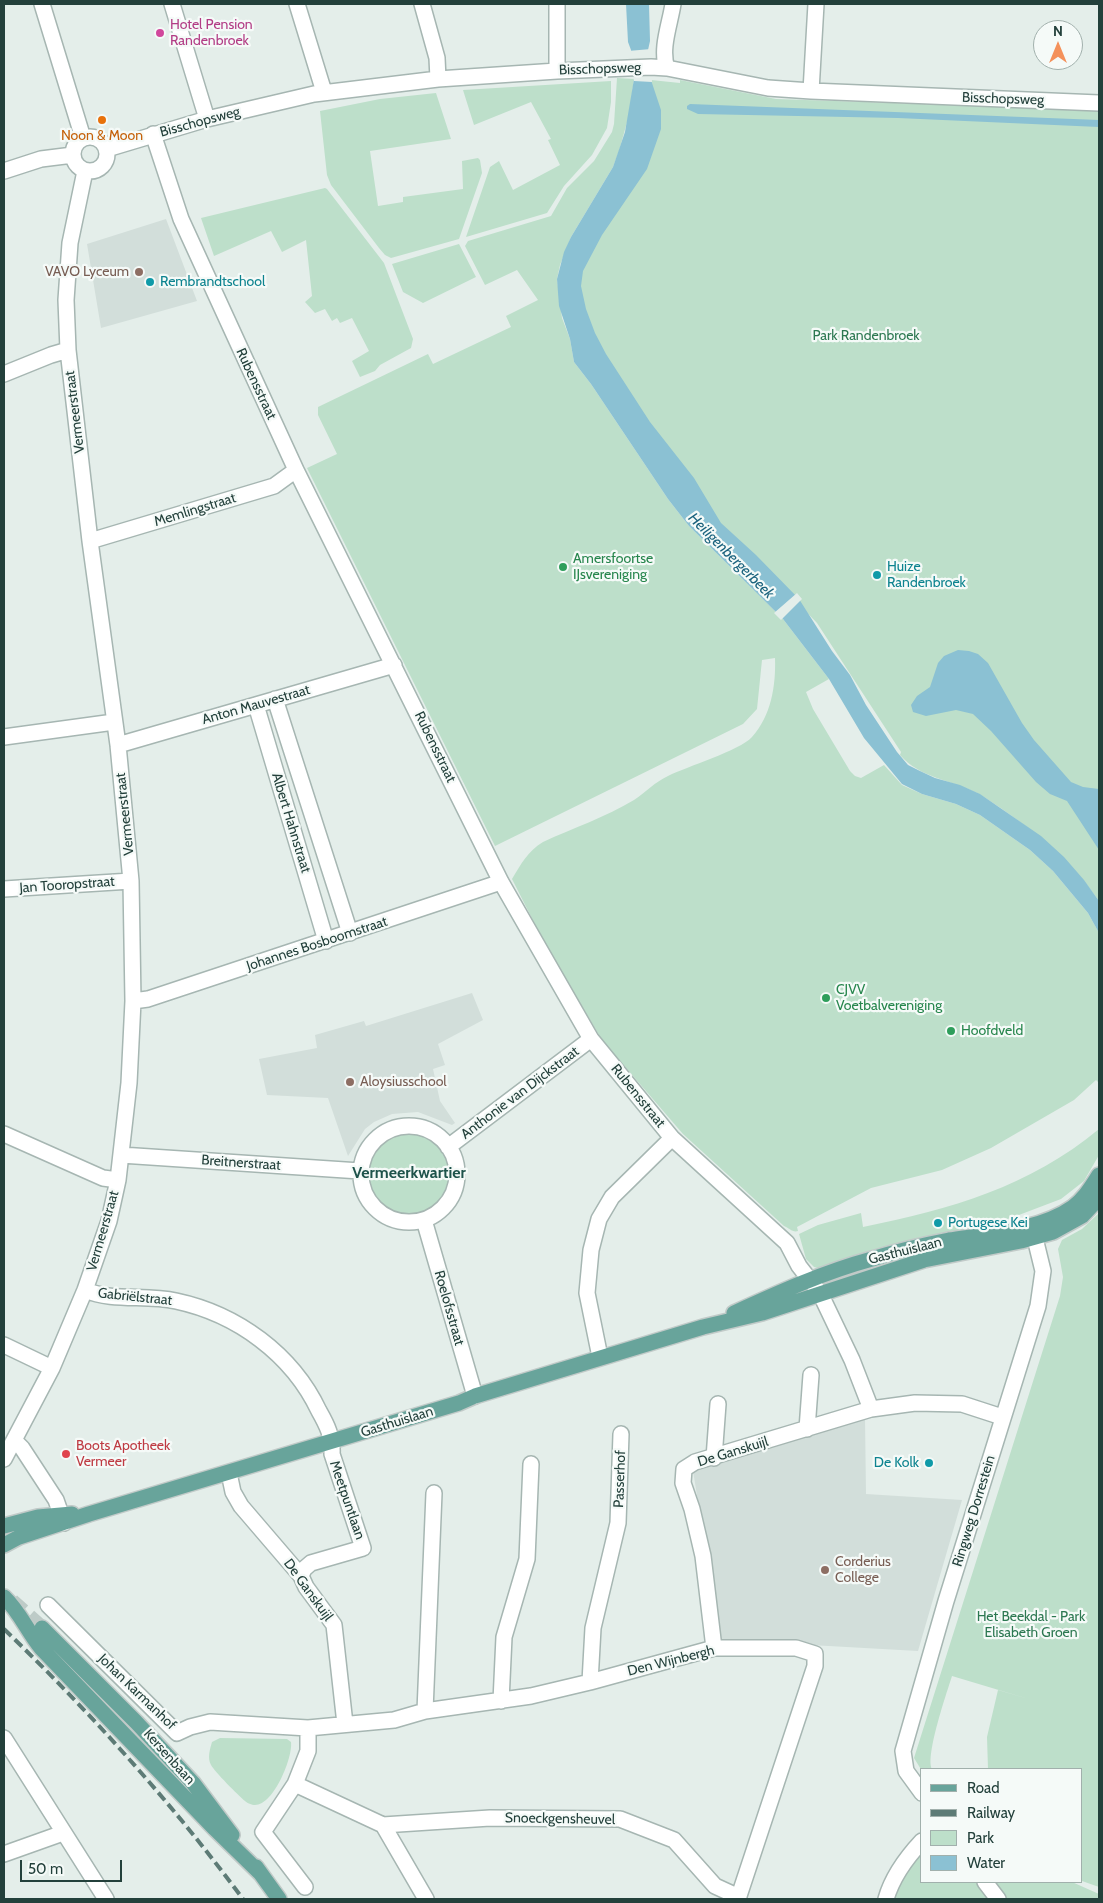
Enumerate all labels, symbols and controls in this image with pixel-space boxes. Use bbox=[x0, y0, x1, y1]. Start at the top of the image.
place label: Hotel Pension Randenbroek bbox=[170, 17, 253, 49]
north arrow bbox=[1033, 20, 1083, 70]
text: N bbox=[1053, 22, 1063, 40]
marker: Hotel Pension Randenbroek bbox=[154, 27, 166, 39]
street label: Bisschopsweg bbox=[559, 59, 641, 79]
street label: Bisschopsweg bbox=[962, 89, 1044, 109]
street label: Bisschopsweg bbox=[158, 103, 242, 141]
marker: Noon & Moon bbox=[96, 114, 108, 126]
place label: Noon & Moon bbox=[61, 128, 143, 144]
place label: VAVO Lyceum bbox=[45, 264, 129, 280]
marker: VAVO Lyceum bbox=[133, 266, 145, 278]
place label: Rembrandtschool bbox=[160, 274, 265, 290]
marker: Rembrandtschool bbox=[144, 276, 156, 288]
park label: Park Randenbroek bbox=[812, 328, 920, 344]
street label: Rubensstraat bbox=[232, 346, 280, 422]
street label: Vermeerstraat bbox=[62, 370, 88, 454]
street label: Memlingstraat bbox=[152, 490, 238, 530]
water label: Heiligenbergerbeek bbox=[684, 509, 778, 603]
place label: Amersfoortse IJsvereniging bbox=[573, 551, 653, 584]
place label: Huize Randenbroek bbox=[887, 559, 966, 592]
marker: Amersfoortse IJsvereniging bbox=[557, 561, 569, 573]
marker: Huize Randenbroek bbox=[871, 569, 883, 581]
street label: Anton Mauvestraat bbox=[200, 682, 312, 728]
street label: Rubensstraat bbox=[411, 709, 459, 785]
street label: Albert Hahnstraat bbox=[268, 771, 314, 875]
street label: Vermeerstraat bbox=[112, 772, 138, 856]
street label: Jan Tooropstraat bbox=[19, 873, 115, 897]
street label: Johannes Bosboomstraat bbox=[244, 913, 390, 975]
place label: CJVV Voetbalvereniging bbox=[836, 982, 942, 1014]
marker: CJVV Voetbalvereniging bbox=[820, 992, 832, 1004]
place label: Hoofdveld bbox=[961, 1023, 1023, 1039]
marker: Hoofdveld bbox=[945, 1025, 957, 1037]
street label: Anthonie van Dijckstraat bbox=[458, 1043, 582, 1143]
street label: Rubensstraat bbox=[607, 1061, 669, 1131]
place label: Aloysiusschool bbox=[360, 1074, 447, 1090]
marker: Aloysiusschool bbox=[344, 1076, 356, 1088]
street label: Breitnerstraat bbox=[201, 1152, 281, 1174]
district label: Vermeerkwartier bbox=[352, 1163, 466, 1183]
street label: Vermeerstraat bbox=[83, 1189, 123, 1273]
place label: Portugese Kei bbox=[948, 1215, 1028, 1231]
marker: Portugese Kei bbox=[932, 1217, 944, 1229]
street label: Gasthuislaan bbox=[867, 1234, 943, 1268]
street label: Roelofsstraat bbox=[430, 1269, 468, 1347]
street label: Gabriëlstraat bbox=[97, 1285, 173, 1309]
street label: Gasthuislaan bbox=[359, 1403, 435, 1441]
street label: De Ganskuijl bbox=[696, 1433, 770, 1471]
place label: Boots Apotheek Vermeer bbox=[76, 1438, 170, 1470]
marker: Boots Apotheek Vermeer bbox=[60, 1448, 72, 1460]
street label: Passerhof bbox=[611, 1450, 629, 1508]
street label: Ringweg Dorrestein bbox=[949, 1453, 999, 1569]
place label: De Kolk bbox=[874, 1455, 919, 1471]
marker: De Kolk bbox=[923, 1457, 935, 1469]
street label: Meetpuntlaan bbox=[326, 1458, 368, 1542]
place label: Corderius College bbox=[835, 1554, 891, 1586]
street label: De Ganskuijl bbox=[280, 1556, 336, 1624]
marker: Corderius College bbox=[819, 1564, 831, 1576]
park label: Het Beekdal - Park Elisabeth Groen bbox=[977, 1609, 1085, 1641]
street label: Den Wijnbergh bbox=[626, 1642, 716, 1680]
street label: Johan Karmanhof bbox=[94, 1650, 180, 1734]
street label: Kersenbaan bbox=[140, 1726, 198, 1788]
legend bbox=[920, 1768, 1083, 1883]
text: Road bbox=[967, 1779, 1000, 1797]
text: Railway bbox=[967, 1804, 1015, 1822]
street label: Snoeckgensheuvel bbox=[505, 1810, 615, 1828]
text: Park bbox=[967, 1829, 994, 1847]
scale bar bbox=[22, 1850, 125, 1882]
text: Water bbox=[967, 1854, 1005, 1872]
text: 50 m bbox=[28, 1860, 63, 1878]

